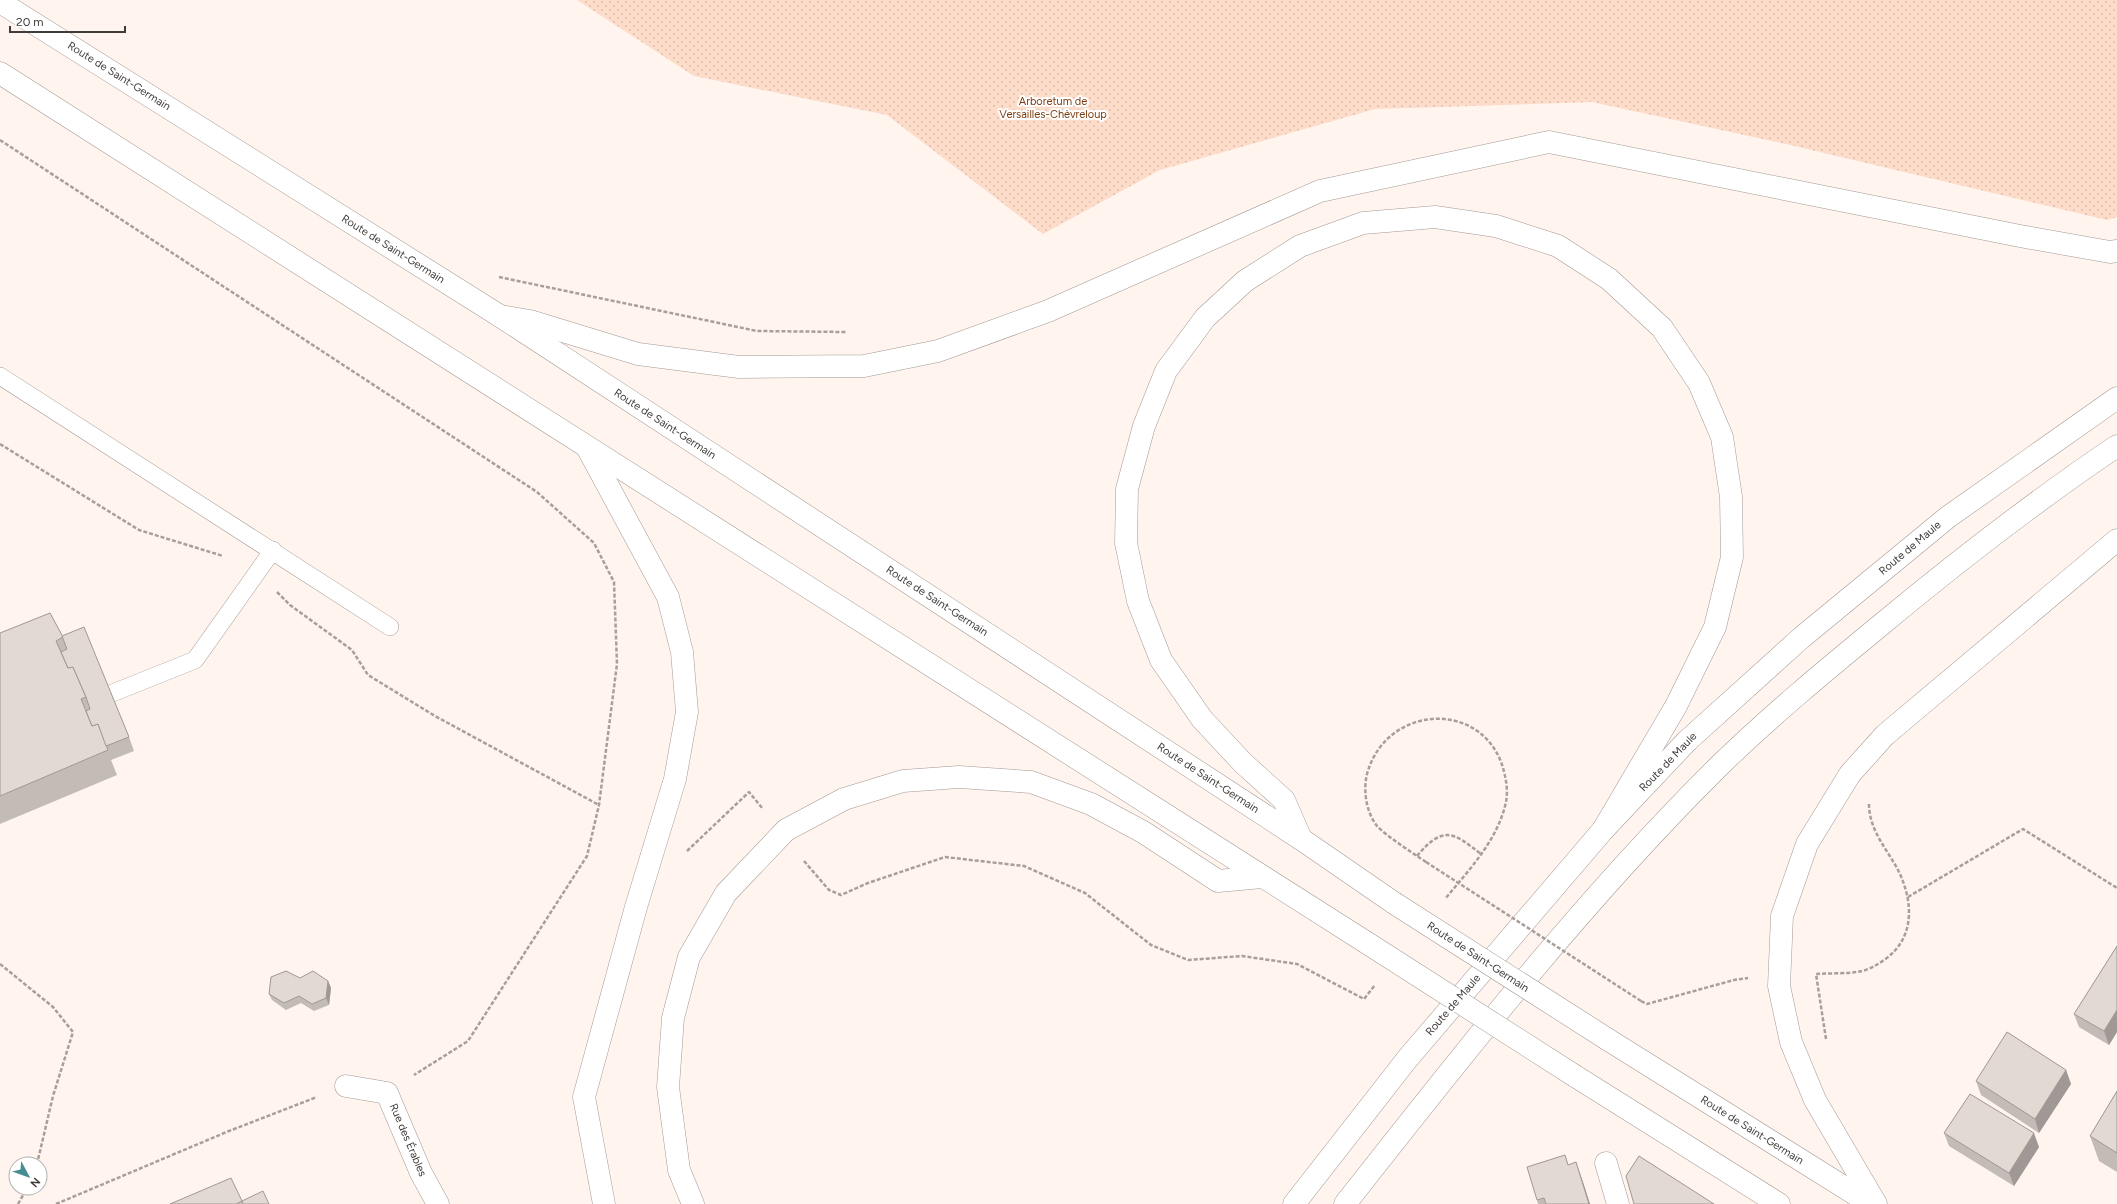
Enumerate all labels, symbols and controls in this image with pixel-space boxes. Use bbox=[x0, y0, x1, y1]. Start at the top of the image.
scale bar bbox=[10, 8, 125, 34]
text: 20 m bbox=[16, 15, 44, 29]
street label: Route de Saint-Germain bbox=[65, 39, 173, 113]
park label: Arboretum de Versailles-Chèvreloup bbox=[999, 95, 1107, 121]
street label: Route de Saint-Germain bbox=[339, 212, 447, 286]
street label: Route de Saint-Germain bbox=[612, 386, 718, 462]
street label: Route de Maule bbox=[1876, 518, 1944, 578]
street label: Route de Saint-Germain bbox=[884, 563, 990, 639]
street label: Route de Maule bbox=[1637, 730, 1699, 794]
street label: Route de Saint-Germain bbox=[1155, 740, 1261, 816]
street label: Route de Saint-Germain bbox=[1425, 919, 1531, 995]
street label: Route de Maule bbox=[1423, 972, 1483, 1038]
street label: Route de Saint-Germain bbox=[1698, 1093, 1806, 1167]
street label: Rue des Érables bbox=[387, 1102, 429, 1178]
north arrow bbox=[8, 1156, 48, 1196]
text: N bbox=[27, 1175, 43, 1190]

